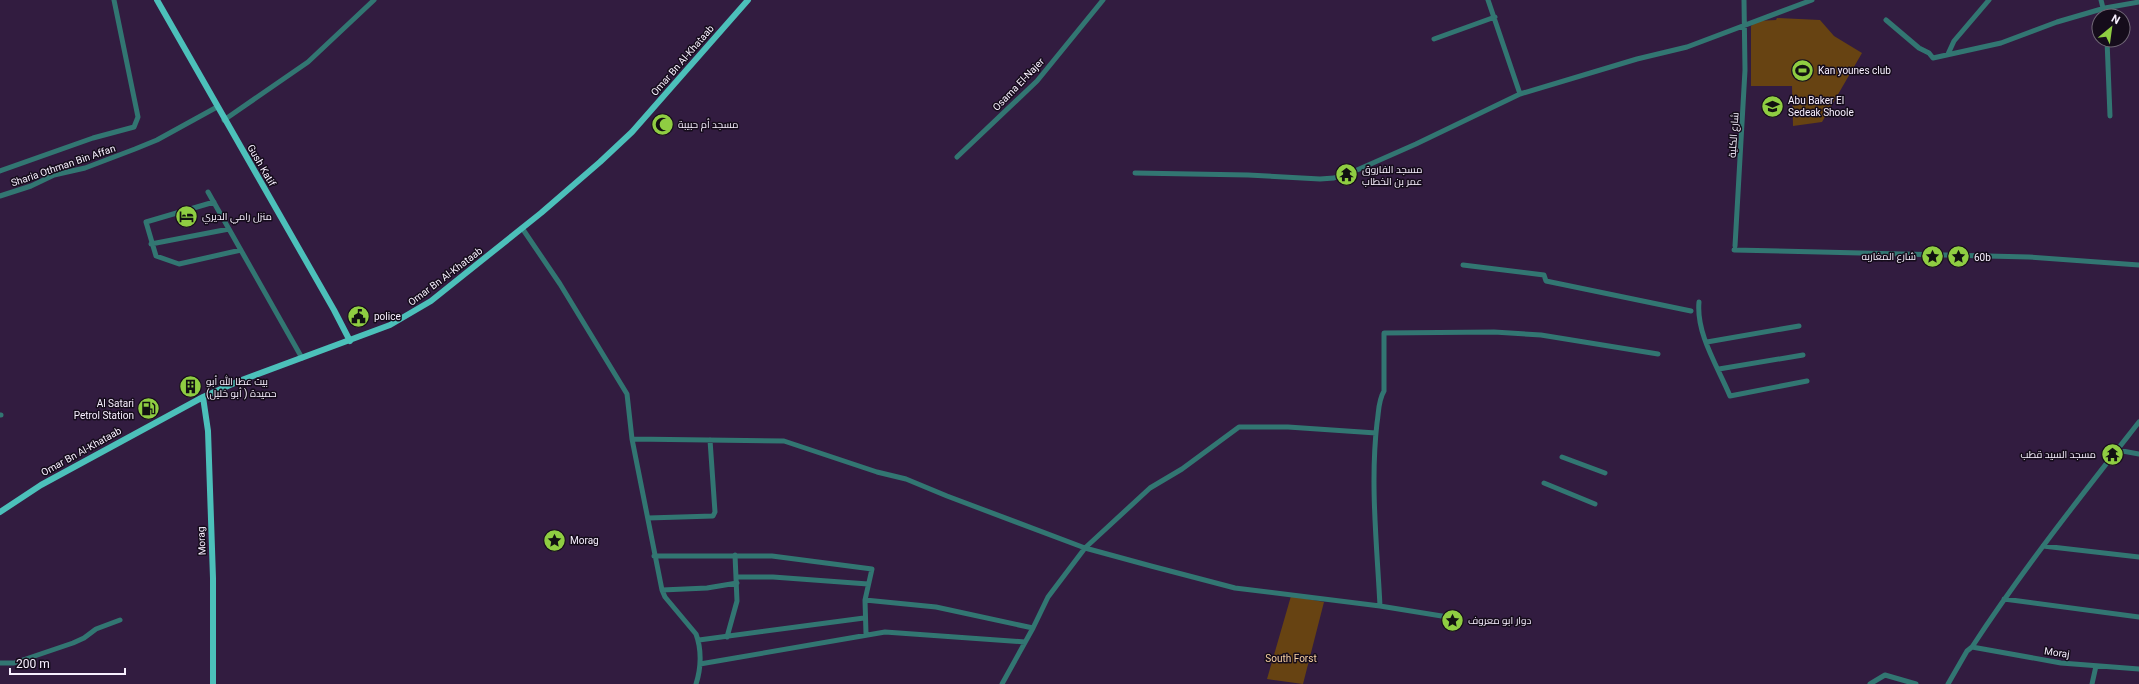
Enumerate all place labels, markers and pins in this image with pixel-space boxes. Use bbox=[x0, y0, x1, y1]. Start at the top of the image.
sports icon: Kan younes club bbox=[1789, 57, 1815, 83]
place label: Kan younes club bbox=[1818, 65, 1891, 76]
school or university icon: Abu Baker El Sedeak Shoole bbox=[1759, 93, 1785, 119]
place label: Abu Baker El Sedeak Shoole bbox=[1788, 95, 1854, 118]
mosque icon: مسجد أم حبيبة bbox=[649, 111, 675, 137]
place label: مسجد أم حبيبة bbox=[678, 118, 738, 132]
temple icon: مسجد الفاروق عمر بن الخطاب bbox=[1334, 162, 1360, 188]
place label: مسجد الفاروق عمر بن الخطاب bbox=[1362, 164, 1422, 188]
hotel icon: منزل رامي الديري bbox=[173, 203, 199, 229]
place label: منزل رامي الديري bbox=[202, 211, 272, 224]
place icon: شارع المغاربه bbox=[1919, 243, 1945, 269]
place icon: 60b bbox=[1946, 244, 1972, 270]
place label: شارع المغاربه bbox=[1862, 251, 1916, 263]
place label: 60b bbox=[1974, 252, 1991, 263]
public building icon: police bbox=[346, 303, 372, 329]
place label: police bbox=[374, 311, 401, 322]
building icon: بيت عطا الله أبو حميدة ( أبو خليل) bbox=[178, 374, 204, 400]
place label: بيت عطا الله أبو حميدة ( أبو خليل) bbox=[206, 374, 276, 400]
fuel station icon: Al Satari Petrol Station bbox=[136, 396, 162, 422]
place label: Al Satari Petrol Station bbox=[74, 398, 134, 421]
temple icon: مسجد السيد قطب bbox=[2099, 441, 2125, 467]
place label: مسجد السيد قطب bbox=[2021, 449, 2096, 460]
place icon: Morag bbox=[541, 527, 567, 553]
place label: Morag bbox=[570, 535, 599, 546]
place icon: دوار ابو معروف bbox=[1440, 607, 1466, 633]
place label: دوار ابو معروف bbox=[1468, 615, 1531, 626]

